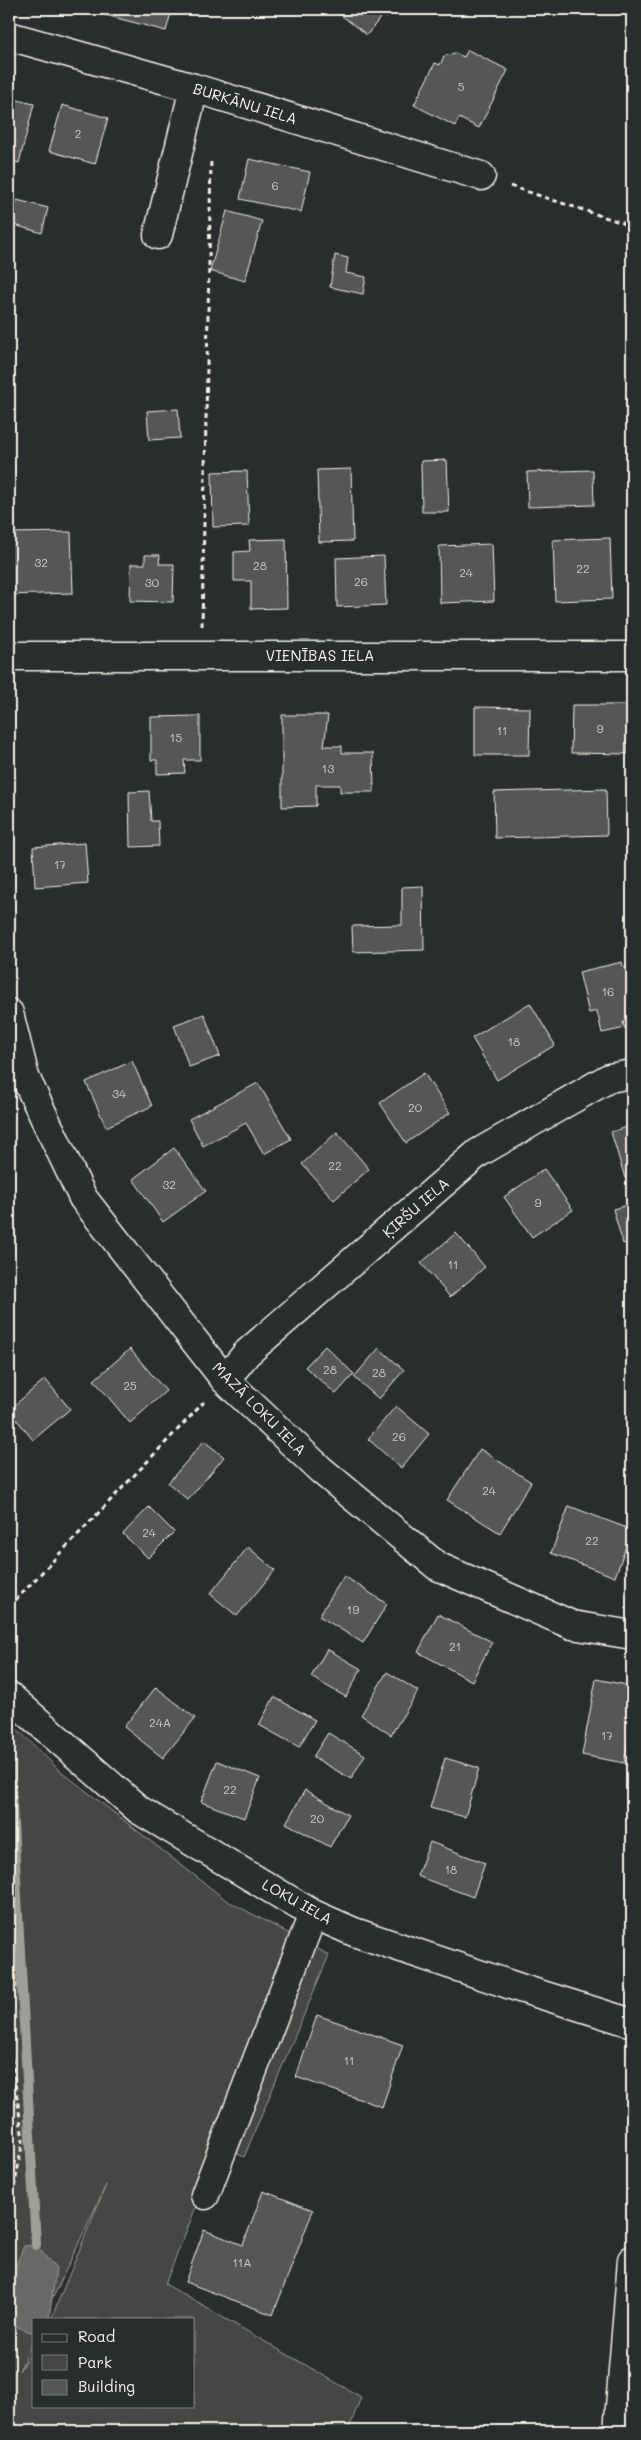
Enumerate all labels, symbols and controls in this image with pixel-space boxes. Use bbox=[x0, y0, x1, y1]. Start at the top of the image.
street label: BURKĀNU IELA bbox=[191, 78, 300, 128]
house number: 5 bbox=[458, 78, 465, 94]
house number: 2 bbox=[75, 125, 81, 141]
house number: 6 bbox=[271, 177, 279, 193]
house number: 32 bbox=[34, 554, 48, 570]
house number: 28 bbox=[253, 557, 267, 573]
house number: 22 bbox=[576, 560, 590, 576]
house number: 24 bbox=[459, 564, 473, 580]
house number: 26 bbox=[354, 573, 368, 589]
house number: 30 bbox=[145, 574, 160, 590]
street label: VIENĪBAS IELA bbox=[266, 645, 374, 665]
house number: 9 bbox=[596, 720, 604, 736]
house number: 11 bbox=[497, 722, 507, 738]
house number: 15 bbox=[170, 729, 182, 745]
house number: 13 bbox=[322, 760, 334, 776]
house number: 17 bbox=[54, 856, 66, 872]
house number: 16 bbox=[602, 983, 614, 999]
house number: 18 bbox=[508, 1033, 520, 1049]
house number: 34 bbox=[112, 1085, 126, 1101]
house number: 20 bbox=[408, 1099, 423, 1115]
house number: 22 bbox=[328, 1157, 342, 1173]
street label: ĶIRŠU IELA bbox=[378, 1173, 453, 1242]
house number: 32 bbox=[162, 1176, 176, 1192]
house number: 9 bbox=[534, 1194, 542, 1210]
house number: 11 bbox=[448, 1256, 458, 1272]
street label: MAZĀ LOKU IELA bbox=[209, 1357, 311, 1459]
house number: 28 bbox=[323, 1361, 337, 1377]
house number: 28 bbox=[372, 1364, 386, 1380]
house number: 25 bbox=[123, 1377, 137, 1393]
house number: 26 bbox=[392, 1428, 406, 1444]
house number: 24 bbox=[482, 1482, 496, 1498]
house number: 24 bbox=[142, 1524, 156, 1540]
house number: 22 bbox=[585, 1532, 599, 1548]
house number: 19 bbox=[347, 1601, 359, 1617]
house number: 21 bbox=[449, 1638, 461, 1654]
house number: 24A bbox=[149, 1714, 171, 1730]
house number: 17 bbox=[601, 1727, 613, 1743]
house number: 22 bbox=[223, 1781, 237, 1797]
house number: 20 bbox=[310, 1810, 325, 1826]
house number: 18 bbox=[445, 1861, 457, 1877]
street label: LOKU IELA bbox=[259, 1874, 336, 1929]
house number: 11 bbox=[344, 2052, 354, 2068]
house number: 11A bbox=[232, 2254, 252, 2270]
legend bbox=[32, 2318, 195, 2408]
text: Road bbox=[78, 2326, 115, 2346]
text: Park bbox=[78, 2352, 112, 2372]
text: Building bbox=[78, 2376, 135, 2396]

